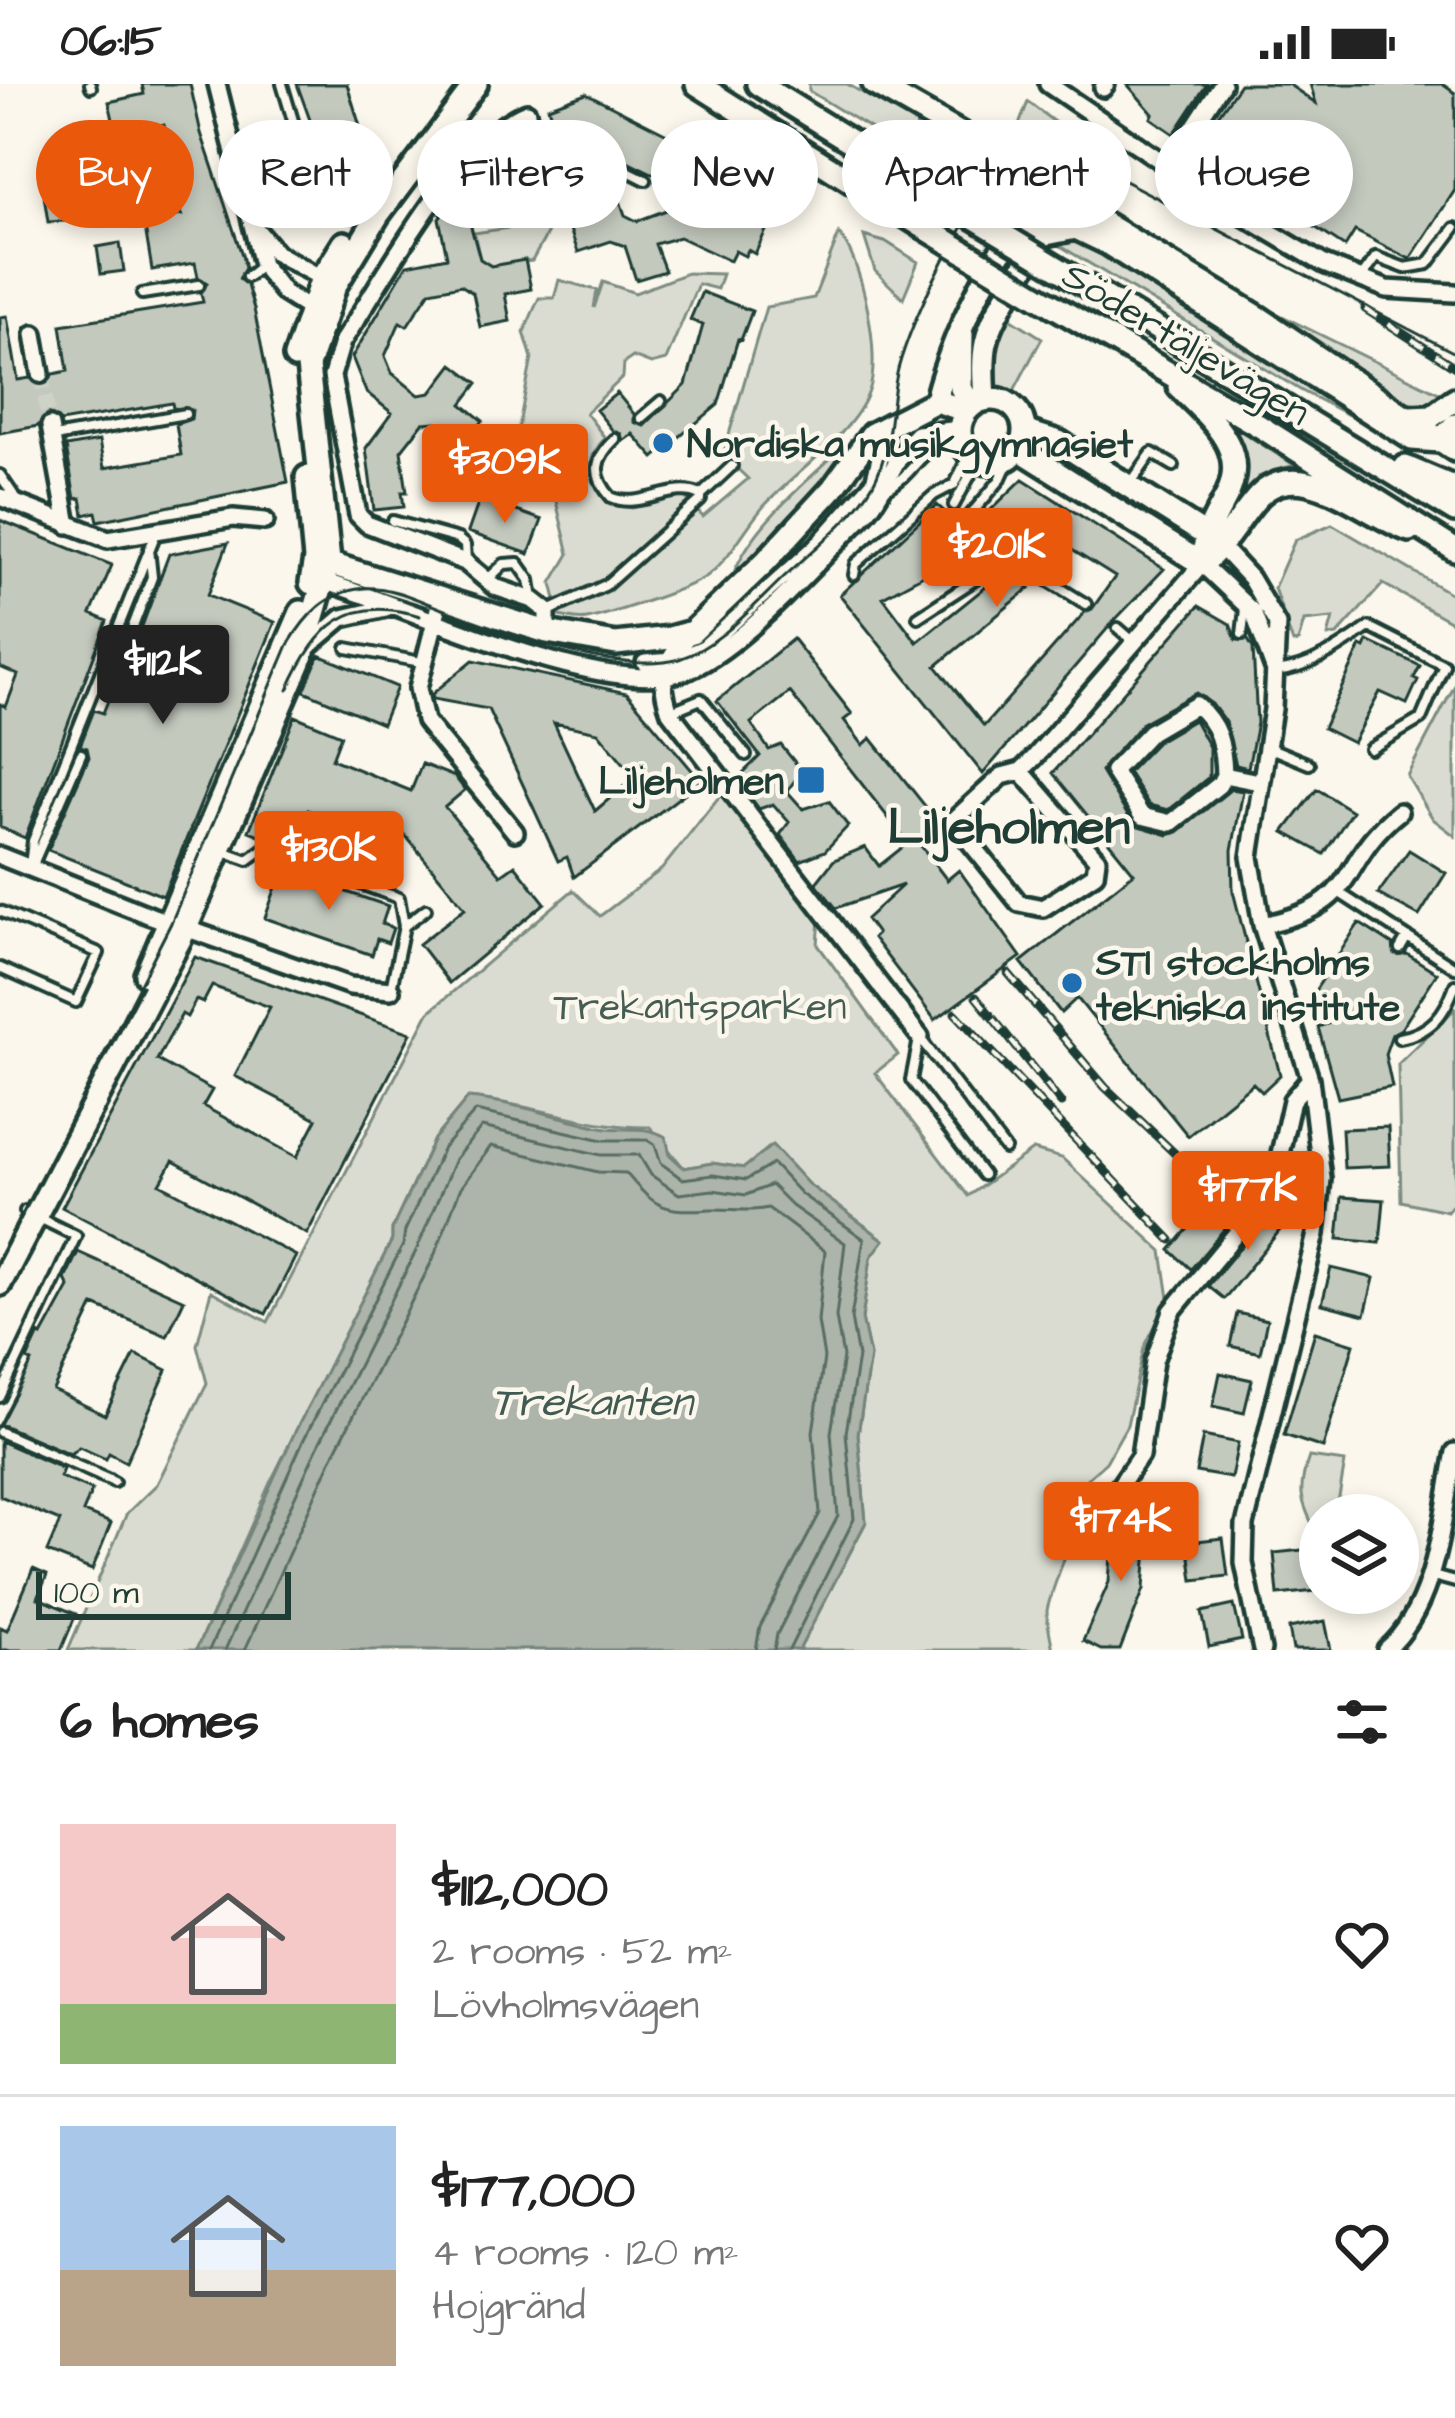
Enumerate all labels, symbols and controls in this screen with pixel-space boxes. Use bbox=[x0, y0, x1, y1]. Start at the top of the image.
text: 06:15 bbox=[60, 11, 162, 73]
chip: Buy bbox=[36, 120, 194, 228]
chip: Rent bbox=[218, 120, 393, 228]
chip: Filters bbox=[417, 120, 627, 228]
chip: New bbox=[651, 120, 818, 228]
chip: Apartment bbox=[842, 120, 1131, 228]
chip: House bbox=[1155, 120, 1353, 228]
street label: Södertäljevägen bbox=[1051, 249, 1319, 440]
place label: Nordiska musikgymnasiet bbox=[687, 419, 1133, 475]
pin: $309K bbox=[421, 424, 589, 526]
marker: Nordiska musikgymnasiet bbox=[650, 430, 676, 456]
text: $309K bbox=[449, 436, 561, 490]
pin: $201K bbox=[913, 508, 1081, 610]
text: $201K bbox=[948, 520, 1046, 574]
pin: $112K bbox=[79, 625, 247, 727]
text: $112K bbox=[124, 637, 202, 691]
place label: Liljeholmen bbox=[599, 756, 784, 810]
marker: Liljeholmen bbox=[795, 764, 827, 796]
district label: Liljeholmen bbox=[888, 793, 1130, 864]
pin: $130K bbox=[245, 811, 413, 913]
text: $130K bbox=[282, 823, 376, 877]
place label: STI stockholms tekniska institute bbox=[1095, 937, 1400, 1036]
marker: STI stockholms tekniska institute bbox=[1059, 970, 1085, 996]
park label: Trekantsparken bbox=[553, 981, 847, 1035]
pin: $177K bbox=[1164, 1151, 1332, 1253]
text: $177K bbox=[1199, 1163, 1297, 1217]
water label: Trekanten bbox=[492, 1374, 695, 1432]
pin: $174K bbox=[1037, 1482, 1205, 1584]
text: $174K bbox=[1071, 1494, 1171, 1548]
map controls bbox=[1299, 1494, 1419, 1614]
button: layers bbox=[1299, 1494, 1419, 1614]
scale bar bbox=[36, 1566, 291, 1619]
text: 100 m bbox=[54, 1570, 139, 1616]
text: 6 homes bbox=[60, 1687, 259, 1758]
icon: filters bbox=[1329, 1689, 1395, 1755]
text: $112,000 bbox=[432, 1855, 608, 1926]
icon: home bbox=[156, 1872, 300, 2016]
icon: heart bbox=[1329, 1911, 1395, 1977]
text: 2 rooms · 52 m² bbox=[432, 1926, 733, 1980]
text: Lövholmsvägen bbox=[432, 1980, 699, 2034]
text: $177,000 bbox=[432, 2156, 635, 2227]
icon: home bbox=[156, 2174, 300, 2318]
icon: heart bbox=[1329, 2213, 1395, 2279]
text: 4 rooms · 120 m² bbox=[432, 2227, 739, 2281]
text: Hojgränd bbox=[432, 2281, 585, 2335]

